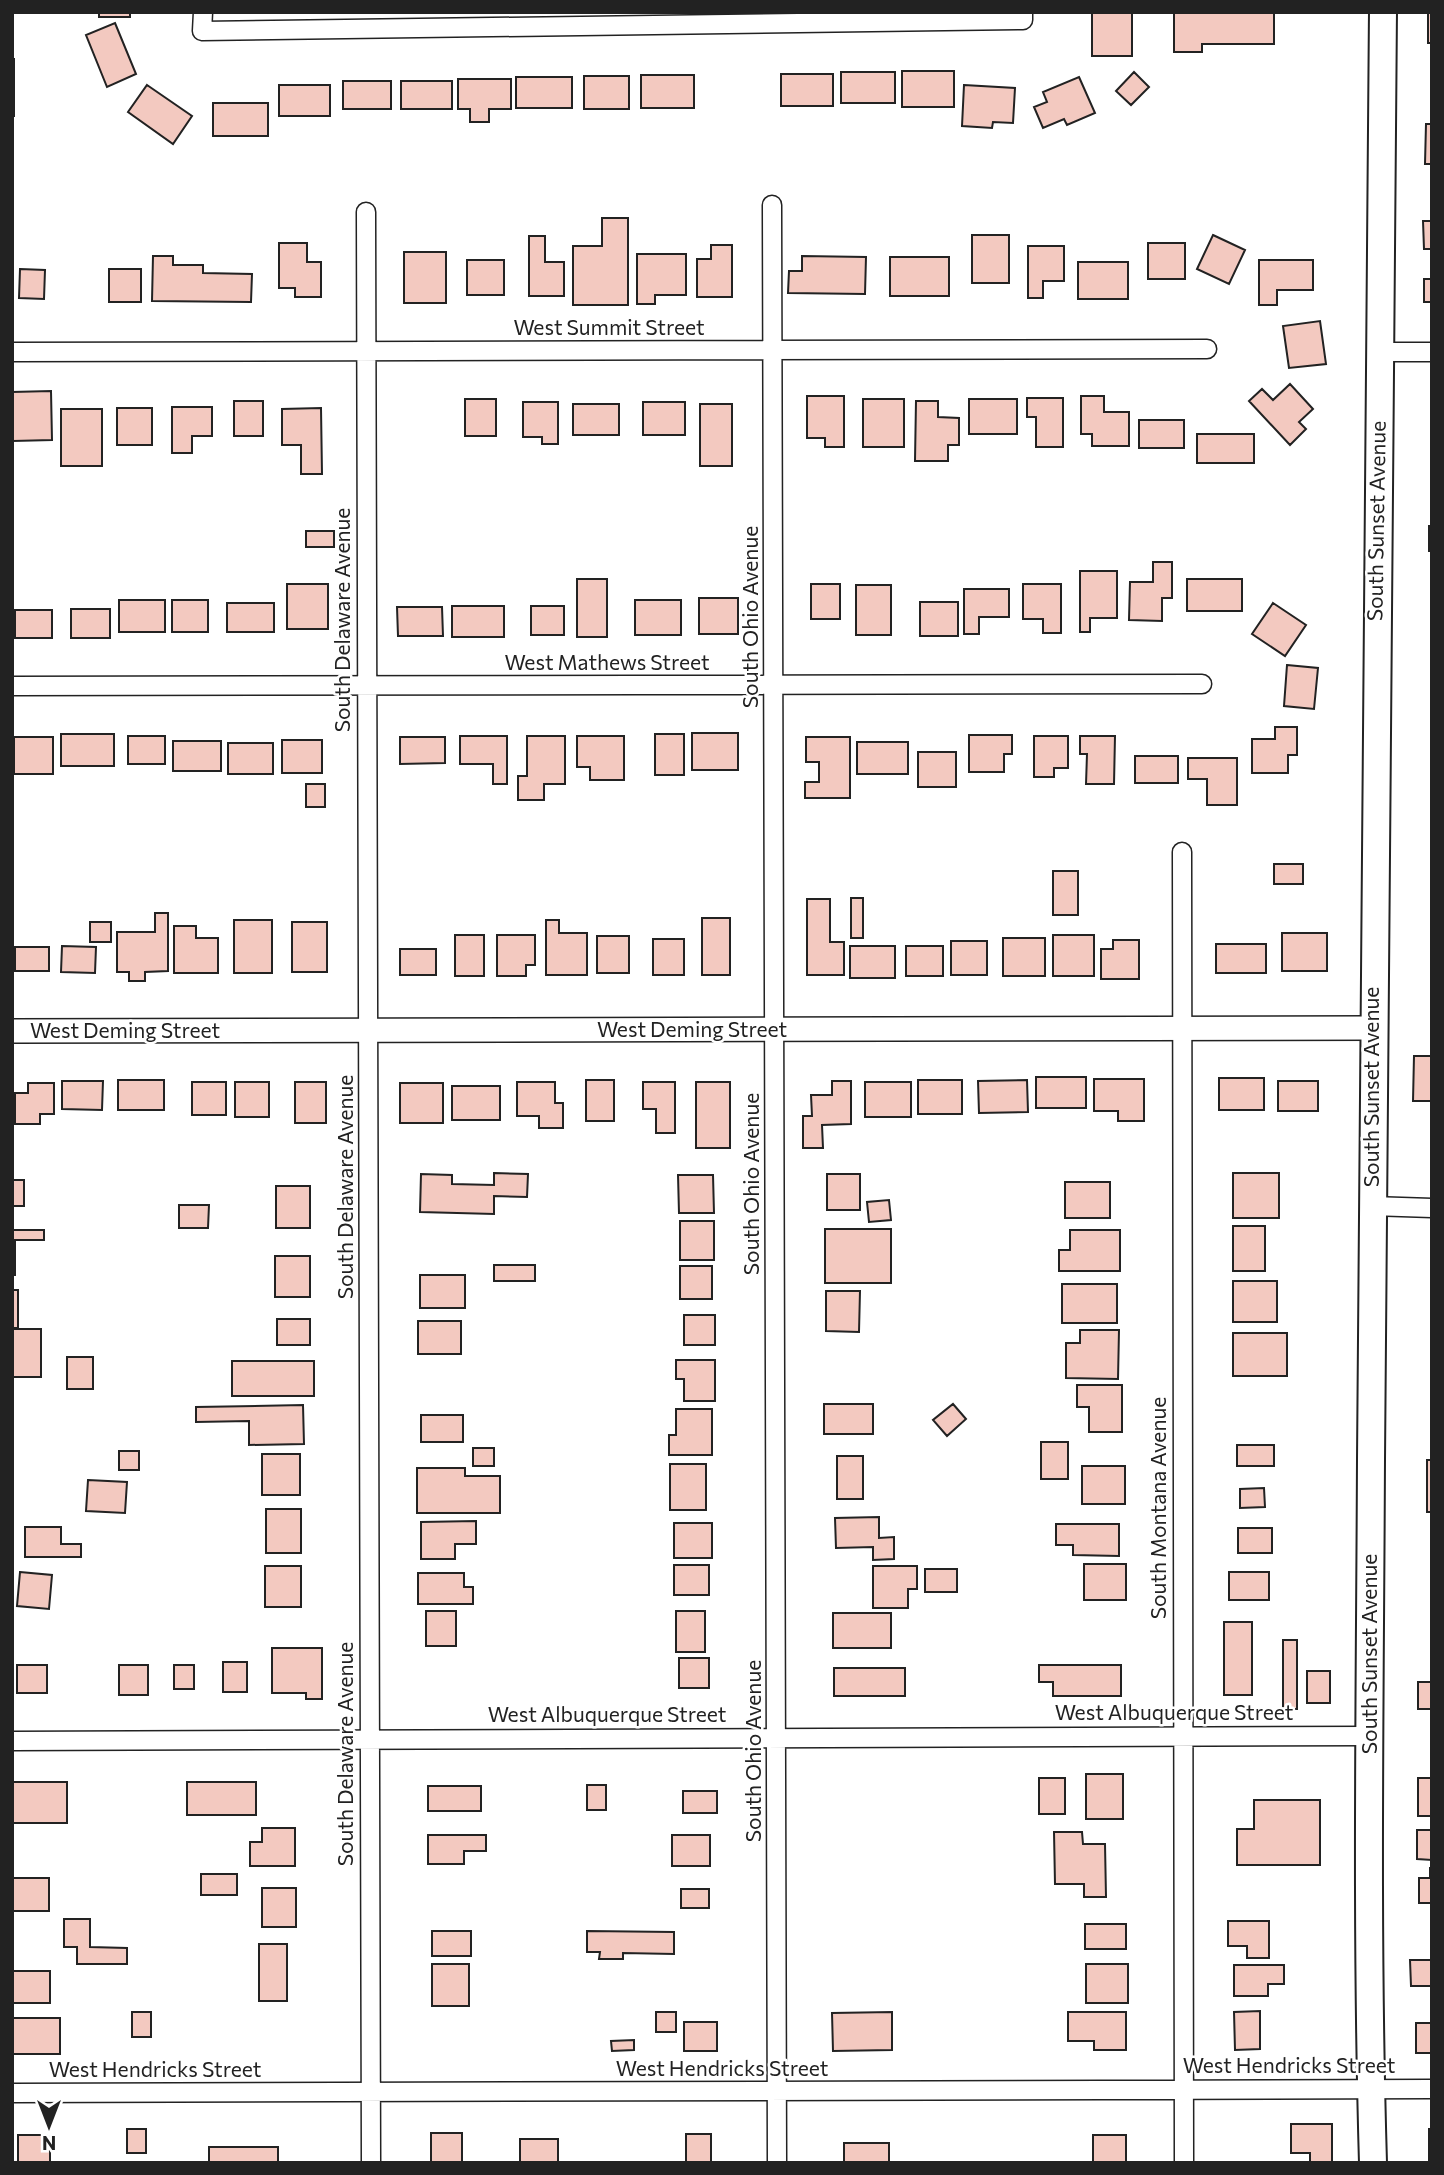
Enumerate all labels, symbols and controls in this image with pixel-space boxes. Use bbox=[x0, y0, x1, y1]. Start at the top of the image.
street label: West Summit Street bbox=[513, 314, 705, 339]
street label: South Sunset Avenue bbox=[1361, 421, 1390, 621]
street label: South Delaware Avenue bbox=[329, 508, 354, 732]
street label: South Ohio Avenue bbox=[737, 526, 762, 708]
street label: West Mathews Street bbox=[504, 649, 710, 674]
street label: South Sunset Avenue bbox=[1358, 987, 1383, 1187]
street label: West Deming Street bbox=[597, 1016, 787, 1041]
street label: West Deming Street bbox=[30, 1017, 220, 1042]
street label: South Delaware Avenue bbox=[332, 1075, 357, 1299]
street label: South Ohio Avenue bbox=[738, 1093, 763, 1275]
street label: South Montana Avenue bbox=[1145, 1397, 1170, 1619]
street label: South Sunset Avenue bbox=[1356, 1554, 1381, 1754]
street label: South Delaware Avenue bbox=[332, 1642, 357, 1866]
street label: South Ohio Avenue bbox=[740, 1660, 765, 1842]
street label: West Albuquerque Street bbox=[1055, 1699, 1293, 1724]
street label: West Albuquerque Street bbox=[488, 1701, 726, 1726]
street label: West Hendricks Street bbox=[1183, 2052, 1395, 2077]
street label: West Hendricks Street bbox=[616, 2055, 828, 2080]
street label: West Hendricks Street bbox=[49, 2056, 261, 2081]
north arrow bbox=[14, 2091, 84, 2161]
text: N bbox=[42, 2132, 56, 2155]

